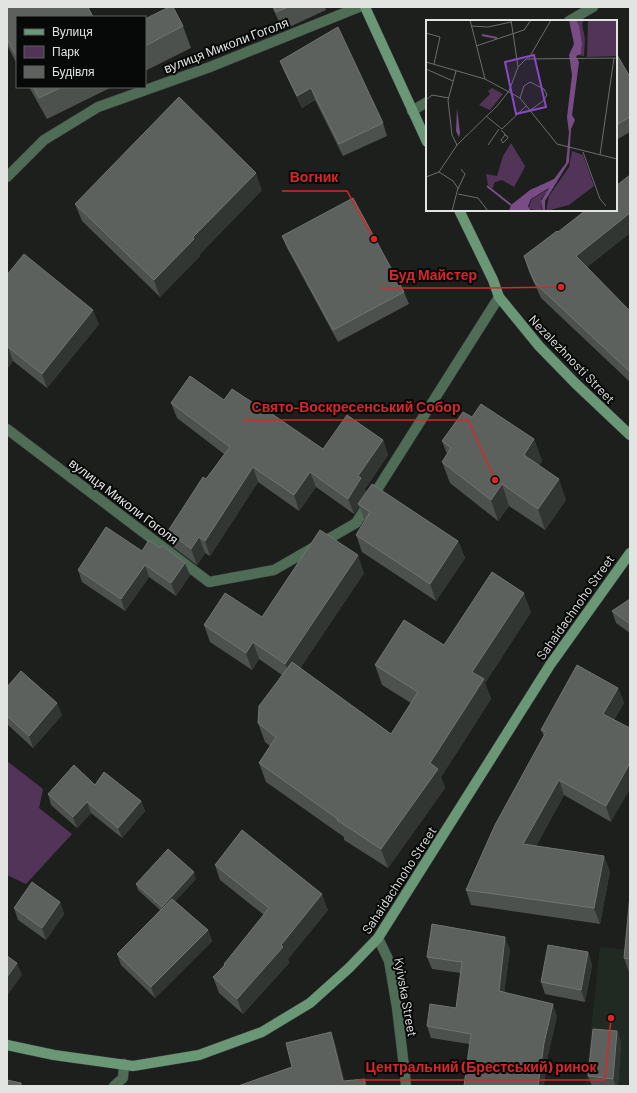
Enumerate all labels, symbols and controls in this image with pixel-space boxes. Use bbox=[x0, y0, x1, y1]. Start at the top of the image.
street label: вулиця Миколи Гоголя bbox=[161, 14, 291, 76]
legend bbox=[16, 16, 146, 88]
inset map bbox=[426, 20, 617, 211]
text: Вулиця bbox=[52, 24, 93, 39]
text: Парк bbox=[52, 44, 80, 59]
text: Будівля bbox=[52, 64, 94, 79]
callout: Вогник bbox=[282, 165, 347, 191]
text: Вогник bbox=[290, 168, 339, 185]
callout: Буд Майстер bbox=[381, 262, 485, 288]
text: Буд Майстер bbox=[389, 266, 477, 283]
street label: Nezalezhnosti Street bbox=[526, 311, 618, 407]
callout: Свято-Воскресенський Собор bbox=[243, 394, 468, 420]
text: Свято-Воскресенський Собор bbox=[252, 398, 460, 415]
street label: вулиця Миколи Гоголя bbox=[66, 455, 182, 547]
street label: Sahaidachnoho Street bbox=[533, 551, 617, 663]
street label: Sahaidachnoho Street bbox=[358, 823, 440, 937]
street label: Kyivska Street bbox=[391, 956, 421, 1038]
callout: Центральний (Брестський) ринок bbox=[358, 1054, 605, 1080]
text: Центральний (Брестський) ринок bbox=[366, 1058, 597, 1075]

